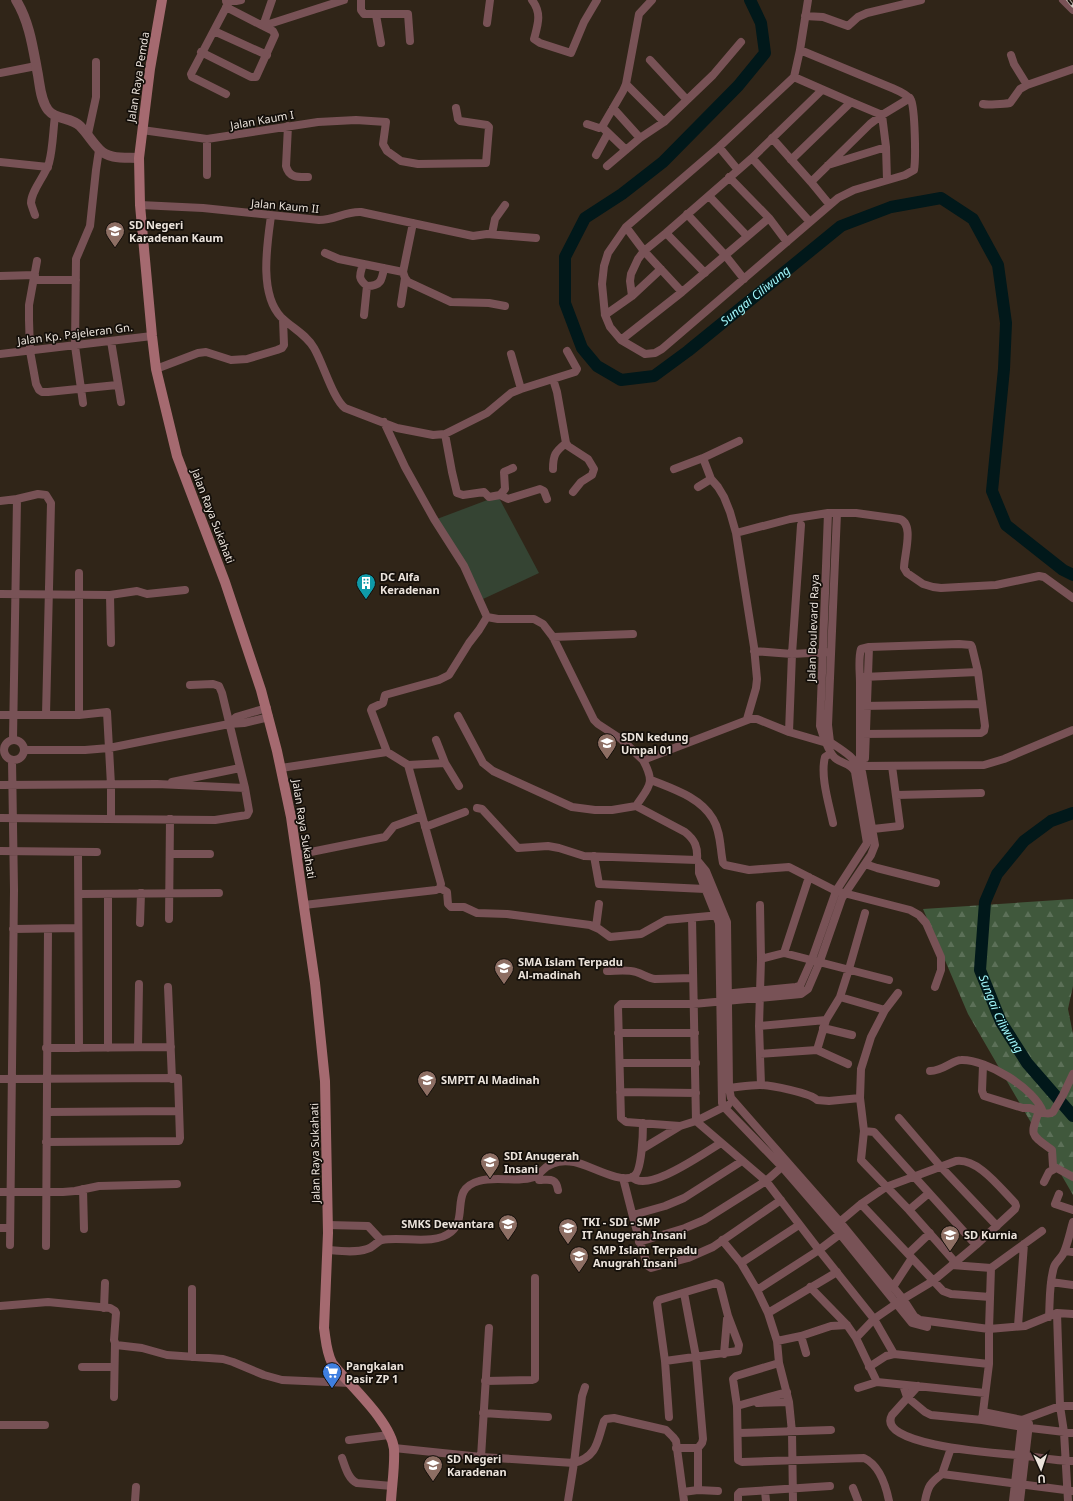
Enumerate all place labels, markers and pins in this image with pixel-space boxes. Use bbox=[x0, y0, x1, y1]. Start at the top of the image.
place label: SD Negeri Karadenan Kaum bbox=[129, 217, 223, 245]
school or university icon: SD Negeri Karadenan Kaum bbox=[104, 220, 126, 248]
place label: DC Alfa Keradenan bbox=[380, 569, 440, 597]
building icon: DC Alfa Keradenan bbox=[355, 572, 377, 600]
place label: SDN kedung Umpal 01 bbox=[621, 729, 689, 757]
school or university icon: SDN kedung Umpal 01 bbox=[596, 732, 618, 760]
place label: SMA Islam Terpadu Al-madinah bbox=[518, 954, 623, 982]
school or university icon: SMA Islam Terpadu Al-madinah bbox=[493, 957, 515, 985]
school or university icon: SMPIT Al Madinah bbox=[416, 1069, 438, 1097]
place label: SMPIT Al Madinah bbox=[441, 1072, 540, 1087]
place label: SDI Anugerah Insani bbox=[504, 1148, 579, 1176]
school or university icon: SDI Anugerah Insani bbox=[479, 1151, 501, 1179]
school or university icon: SMKS Dewantara bbox=[497, 1213, 519, 1241]
place label: TKI - SDI - SMP IT Anugerah Insani bbox=[582, 1214, 686, 1242]
place label: SMKS Dewantara bbox=[401, 1216, 494, 1231]
school or university icon: TKI - SDI - SMP IT Anugerah Insani bbox=[557, 1217, 579, 1245]
school or university icon: SD Kurnia bbox=[939, 1224, 961, 1252]
place label: SD Kurnia bbox=[964, 1227, 1017, 1242]
place label: SMP Islam Terpadu Anugrah Insani bbox=[593, 1242, 697, 1270]
school or university icon: SMP Islam Terpadu Anugrah Insani bbox=[568, 1245, 590, 1273]
place label: Pangkalan Pasir ZP 1 bbox=[346, 1358, 404, 1386]
supermarket icon: Pangkalan Pasir ZP 1 bbox=[321, 1361, 343, 1389]
place label: SD Negeri Karadenan bbox=[447, 1451, 507, 1479]
school or university icon: SD Negeri Karadenan bbox=[422, 1454, 444, 1482]

